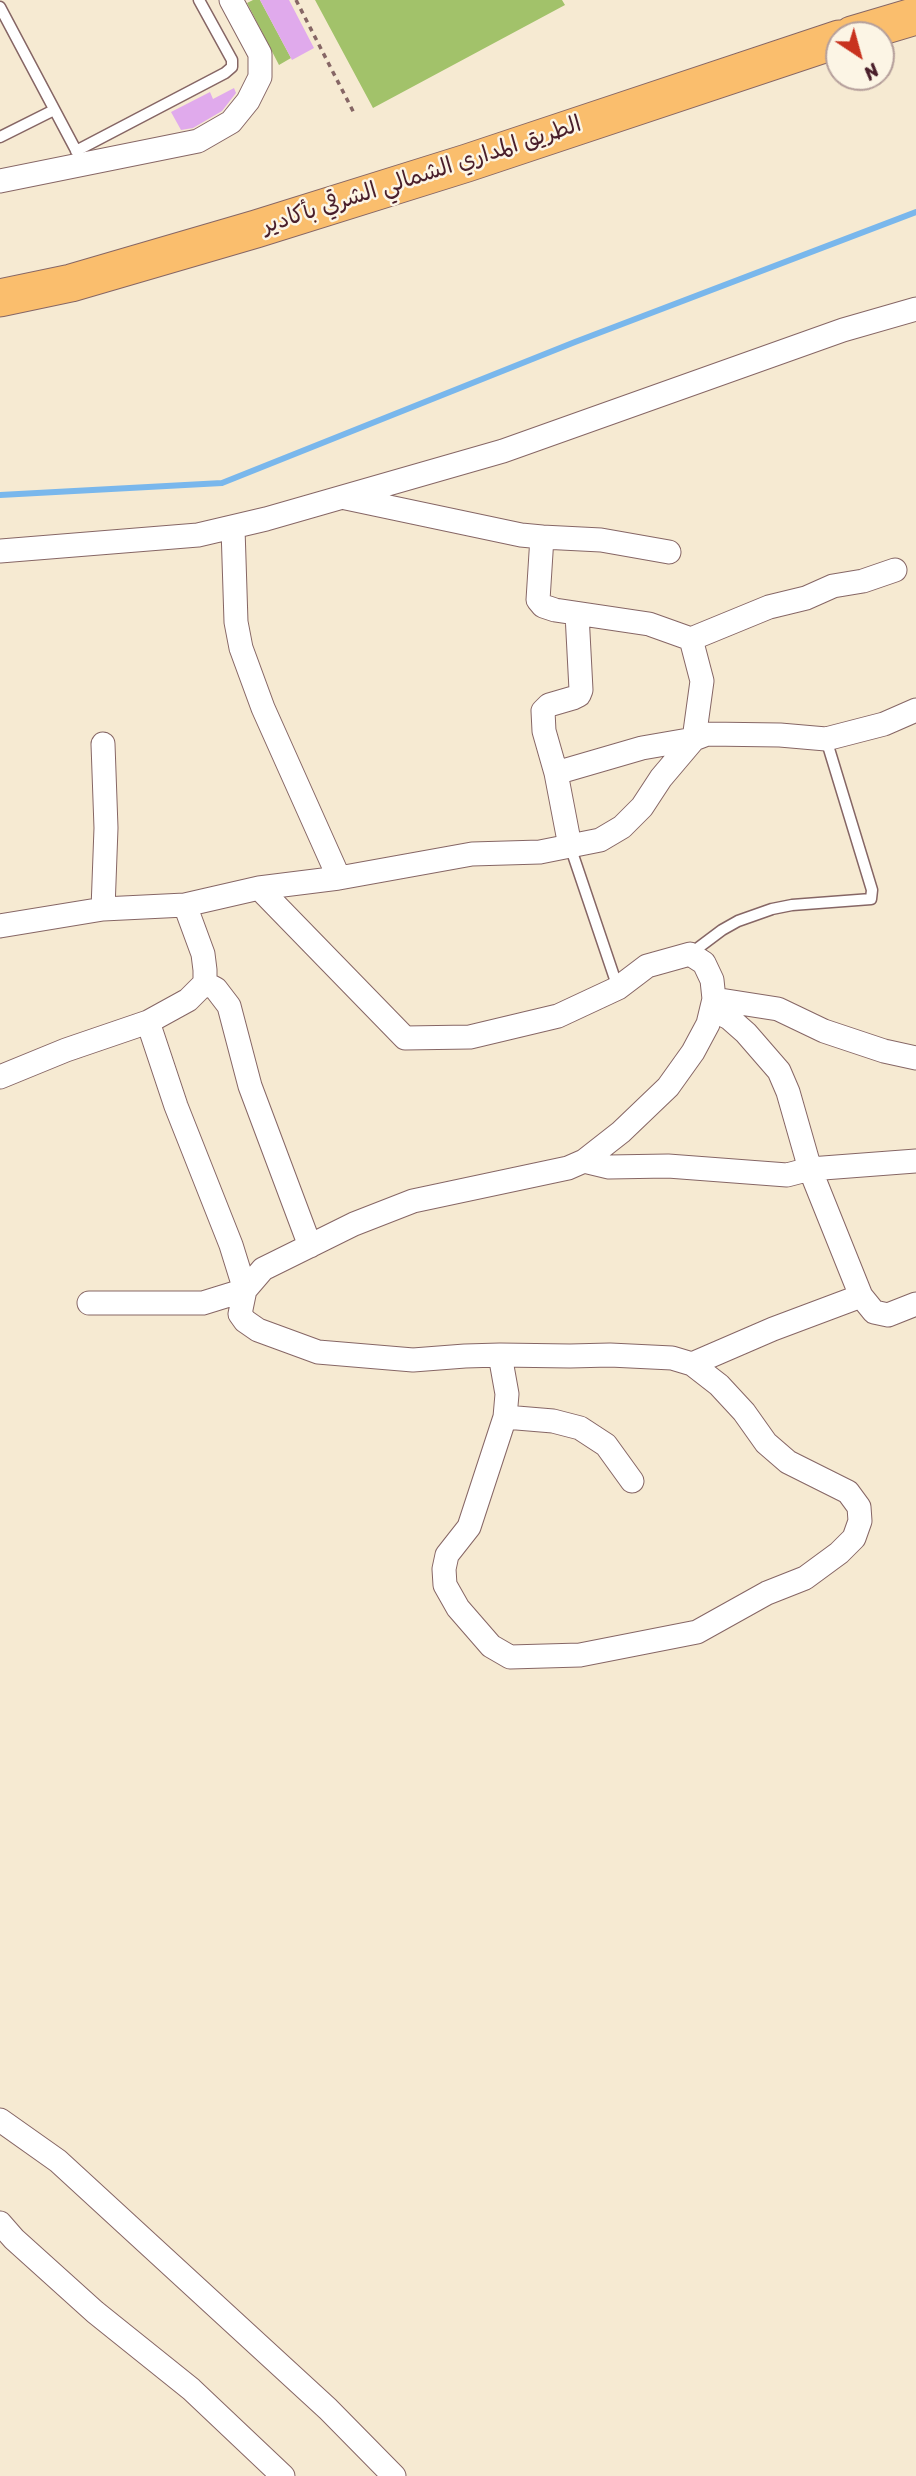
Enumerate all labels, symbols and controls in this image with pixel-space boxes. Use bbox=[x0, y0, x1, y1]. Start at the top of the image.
north arrow bbox=[825, 21, 895, 91]
text: N bbox=[856, 55, 886, 89]
street label: الطريق المداري الشمالي الشرقي بأكادير bbox=[259, 111, 585, 241]

